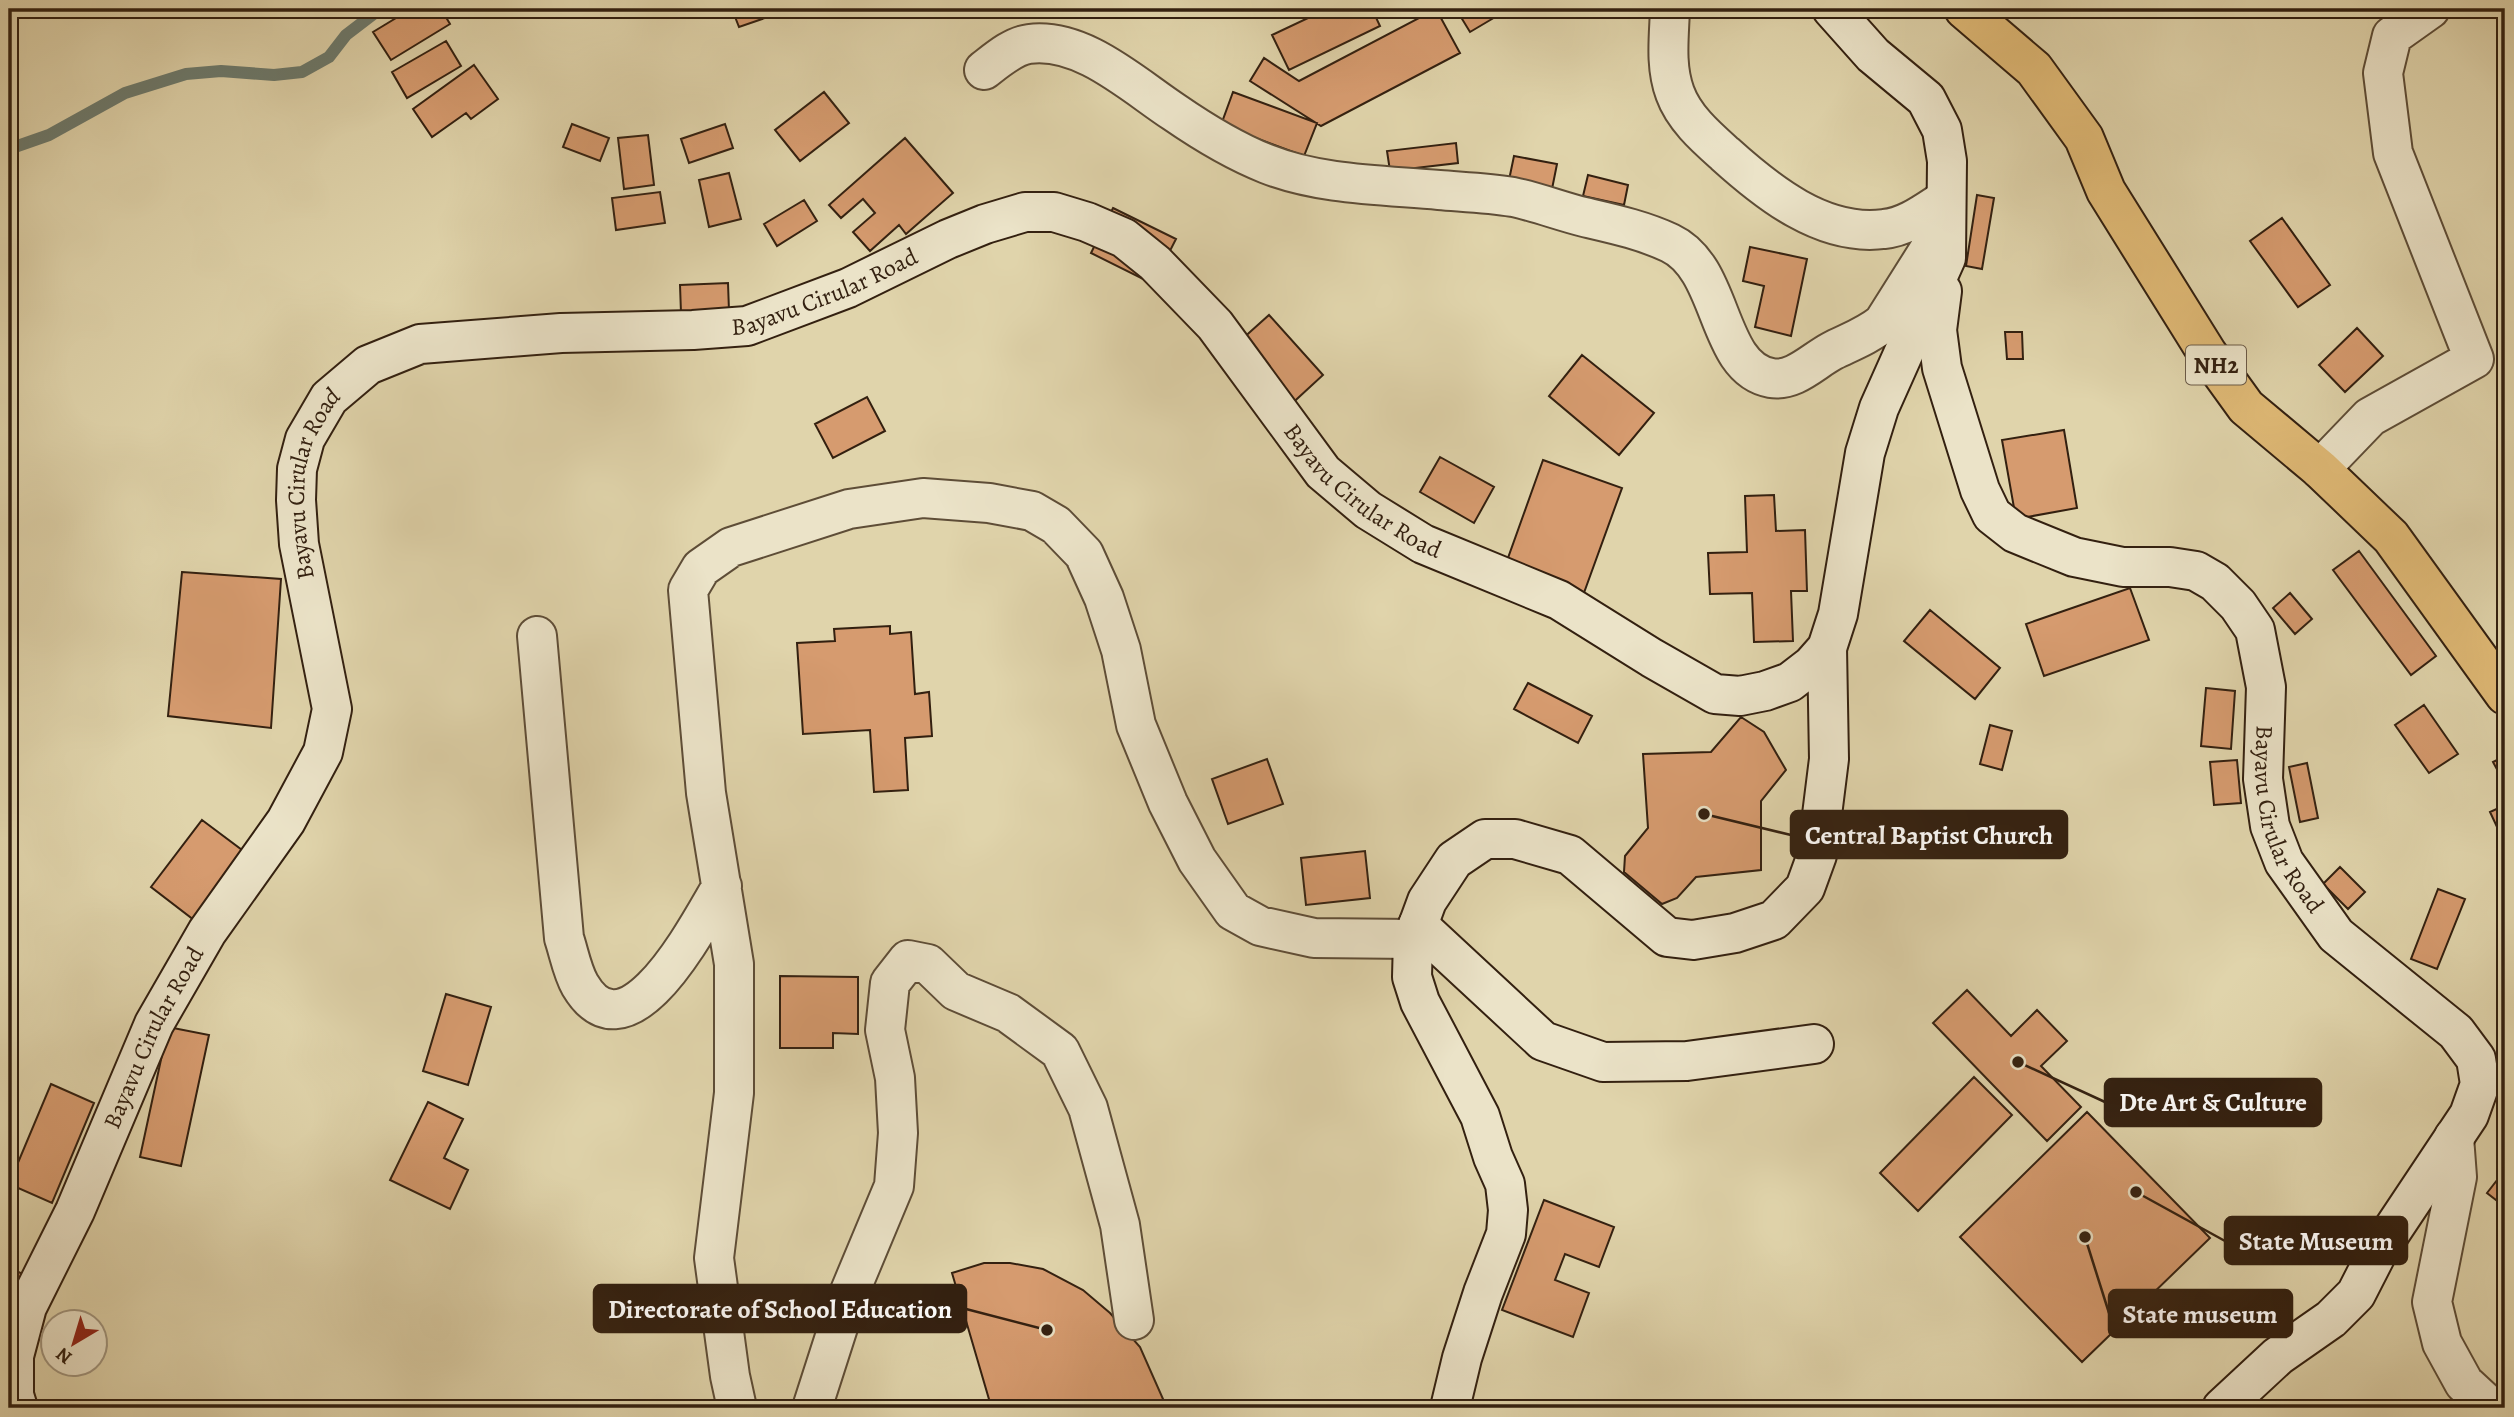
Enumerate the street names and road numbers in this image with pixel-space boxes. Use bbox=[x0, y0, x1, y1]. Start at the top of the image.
street label: Bayavu Cirular Road bbox=[730, 240, 923, 343]
road number: NH2 bbox=[2186, 346, 2246, 384]
street label: Bayavu Cirular Road bbox=[280, 380, 347, 583]
street label: Bayavu Cirular Road bbox=[1276, 417, 1447, 566]
street label: Bayavu Cirular Road bbox=[2247, 725, 2331, 920]
street label: Bayavu Cirular Road bbox=[96, 941, 211, 1134]

